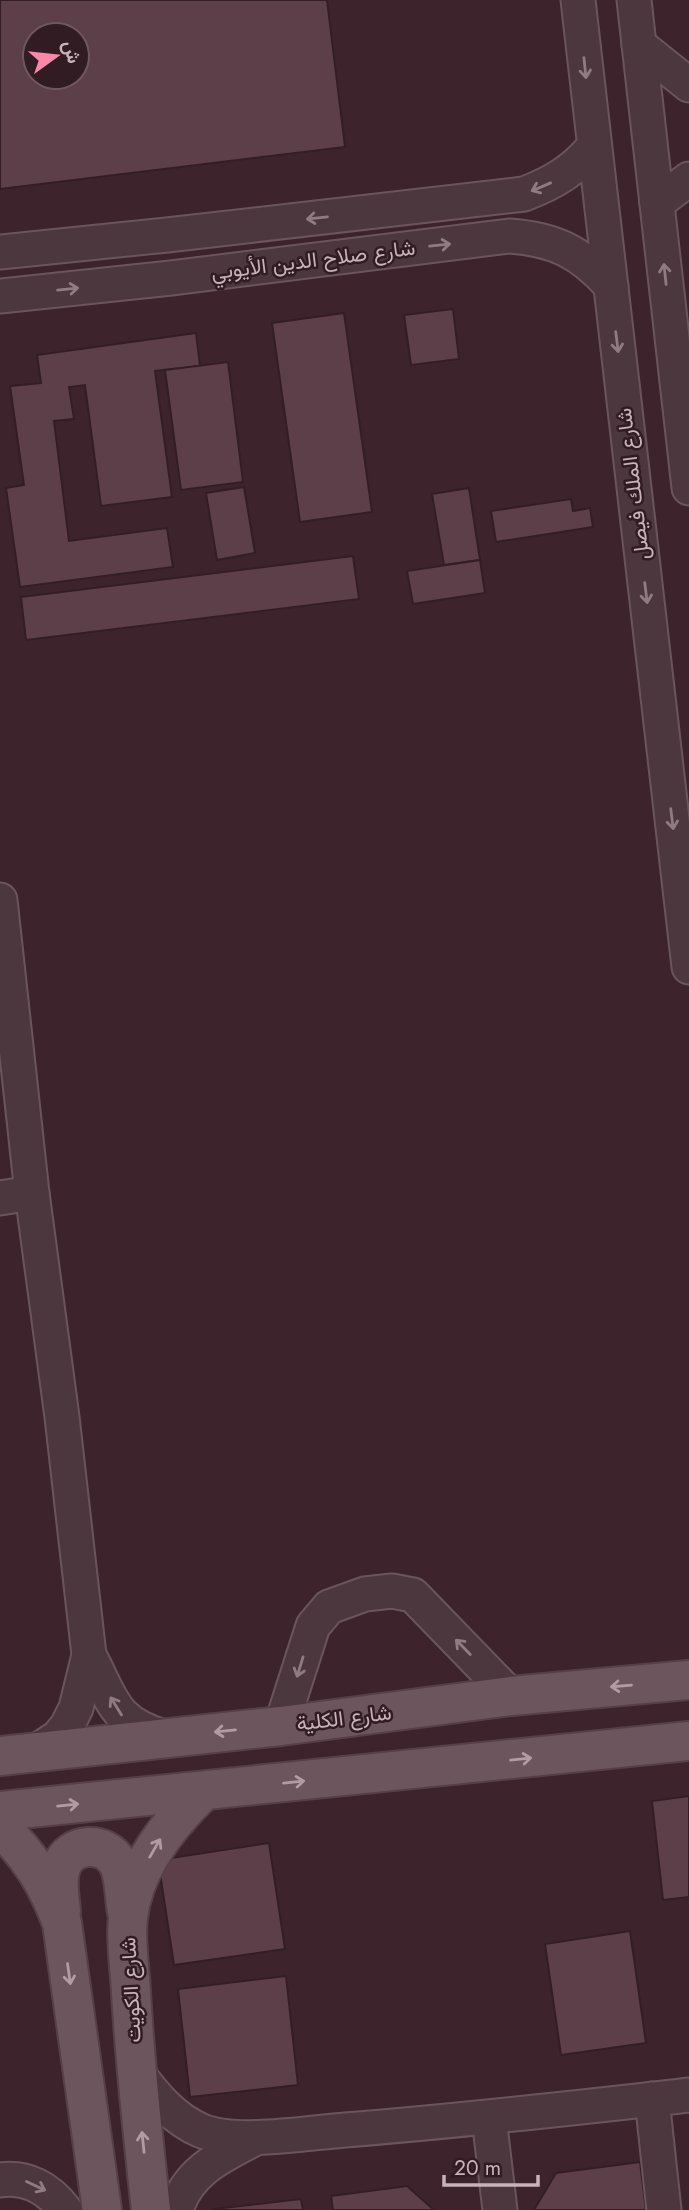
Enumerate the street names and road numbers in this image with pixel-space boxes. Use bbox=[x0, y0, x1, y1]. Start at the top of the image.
street label: شارع صلاح الدين الأيوبي bbox=[209, 233, 417, 289]
street label: شارع الملك فيصل bbox=[609, 406, 657, 562]
street label: شارع الكلية bbox=[295, 1697, 393, 1739]
street label: شارع الكويت bbox=[113, 1936, 149, 2044]

